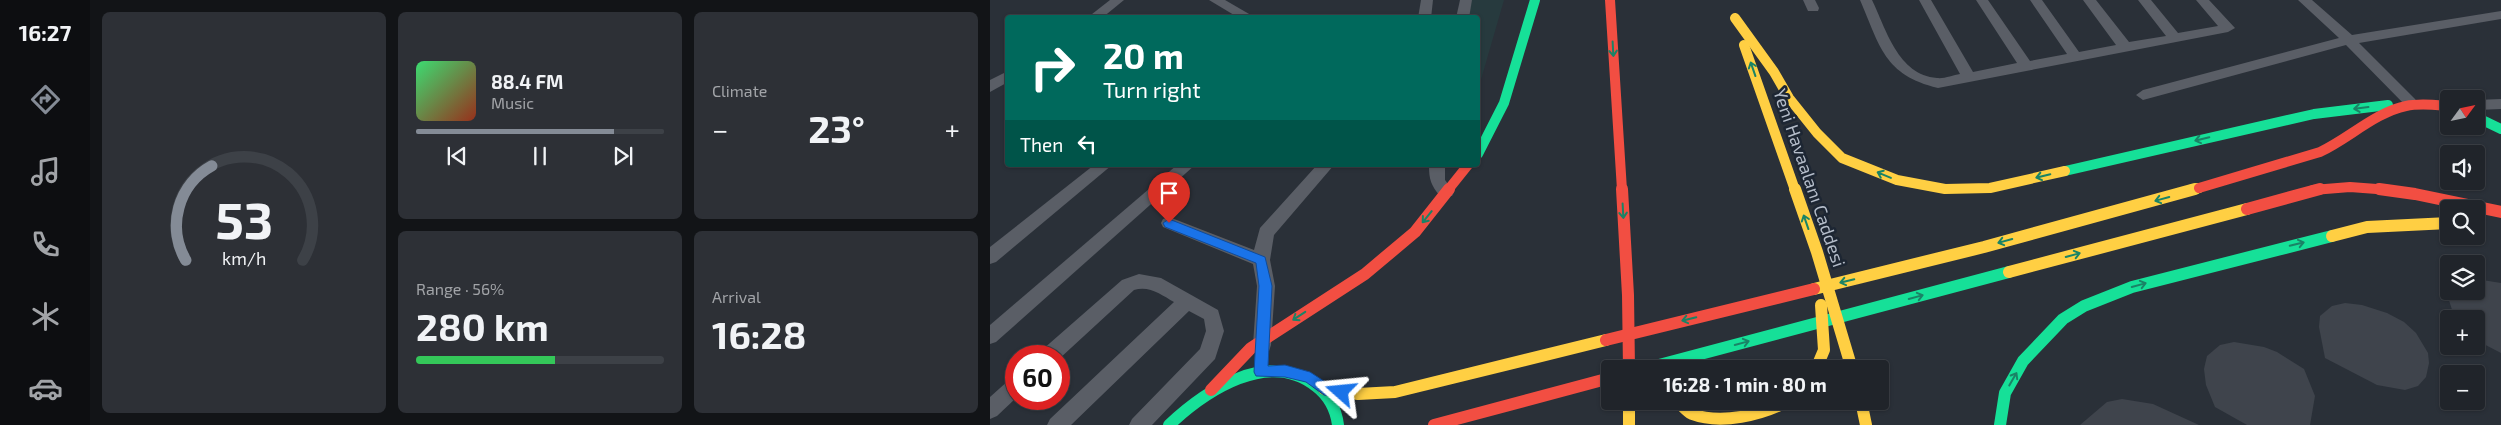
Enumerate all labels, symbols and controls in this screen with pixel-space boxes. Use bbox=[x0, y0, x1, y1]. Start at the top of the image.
text: 16:27 bbox=[19, 19, 71, 45]
text: 20 m bbox=[1103, 34, 1184, 76]
icon: right bbox=[1020, 35, 1085, 100]
one-way arrow bbox=[1608, 40, 1618, 56]
one-way arrow bbox=[1748, 61, 1757, 77]
text: 88.4 FM bbox=[491, 70, 563, 93]
text: Turn right bbox=[1103, 76, 1201, 102]
text: Climate bbox=[712, 81, 767, 100]
icon: directions bbox=[28, 82, 63, 117]
street label: Yeni Havaalanı Caddesi bbox=[1769, 86, 1851, 270]
north arrow bbox=[2440, 90, 2485, 135]
map controls bbox=[2440, 90, 2485, 410]
text: Music bbox=[491, 93, 534, 112]
one-way arrow bbox=[2354, 103, 2370, 113]
text: 23° bbox=[808, 105, 865, 151]
text: − bbox=[712, 112, 728, 146]
text: + bbox=[945, 112, 960, 146]
icon: left bbox=[1073, 130, 1101, 158]
text: Then bbox=[1020, 133, 1063, 156]
one-way arrow bbox=[2194, 135, 2210, 145]
icon: previous bbox=[443, 142, 471, 170]
icon: pause bbox=[526, 142, 554, 170]
icon: next bbox=[609, 142, 637, 170]
button: sound bbox=[2440, 145, 2485, 190]
icon: music bbox=[28, 154, 63, 189]
one-way arrow bbox=[1877, 170, 1892, 180]
one-way arrow bbox=[2036, 171, 2052, 181]
pin bbox=[1148, 172, 1190, 223]
icon: arrive bbox=[1155, 179, 1183, 207]
text: 53 bbox=[215, 187, 273, 249]
one-way arrow bbox=[2154, 195, 2170, 204]
button: search bbox=[2440, 200, 2485, 245]
one-way arrow bbox=[1618, 203, 1627, 219]
one-way arrow bbox=[1421, 210, 1432, 223]
one-way arrow bbox=[1801, 214, 1811, 230]
icon: phone bbox=[28, 227, 63, 262]
one-way arrow bbox=[1997, 237, 2013, 247]
one-way arrow bbox=[2288, 239, 2304, 249]
text: km/h bbox=[222, 247, 266, 269]
one-way arrow bbox=[2064, 250, 2080, 260]
button: layers bbox=[2440, 255, 2485, 300]
one-way arrow bbox=[1840, 276, 1856, 286]
text: Range · 56% bbox=[416, 279, 504, 298]
one-way arrow bbox=[2131, 279, 2147, 289]
text: Arrival bbox=[712, 287, 761, 306]
one-way arrow bbox=[1907, 292, 1923, 301]
icon: climate bbox=[28, 299, 63, 334]
text: 280 km bbox=[416, 303, 549, 349]
button: + bbox=[2440, 310, 2485, 355]
text: 16:28 bbox=[712, 311, 806, 357]
one-way arrow bbox=[1293, 311, 1307, 321]
one-way arrow bbox=[1682, 315, 1698, 324]
one-way arrow bbox=[1733, 338, 1749, 347]
speed limit sign: 60 bbox=[1005, 345, 1070, 410]
position arrow bbox=[1314, 365, 1366, 417]
button: − bbox=[2440, 365, 2485, 410]
icon: car bbox=[28, 371, 63, 406]
one-way arrow bbox=[2008, 372, 2018, 386]
text: 16:28 · 1 min · 80 m bbox=[1663, 373, 1827, 396]

